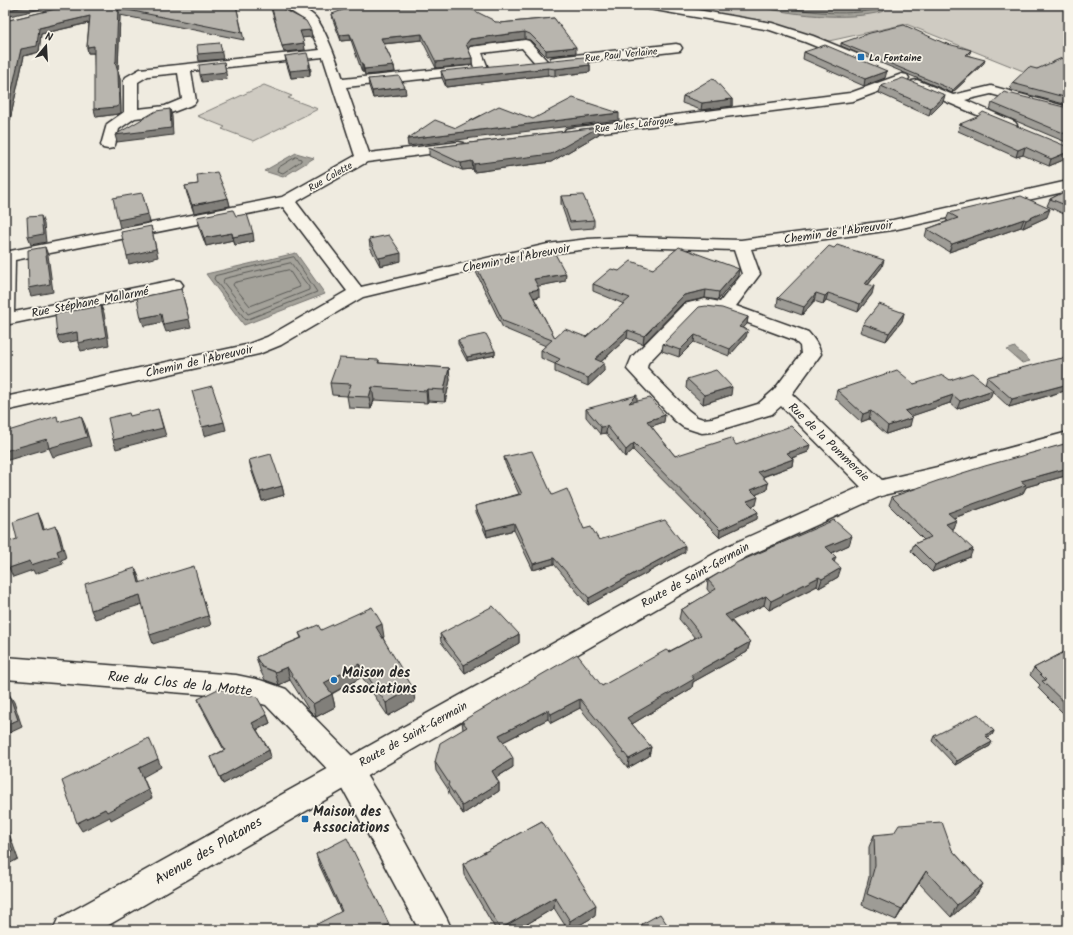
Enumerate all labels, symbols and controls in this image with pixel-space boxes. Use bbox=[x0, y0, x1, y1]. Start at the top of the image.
north arrow bbox=[26, 26, 66, 66]
text: N bbox=[43, 28, 55, 47]
street label: Rue Paul Verlaine bbox=[584, 43, 659, 67]
place label: La Fontaine bbox=[869, 50, 922, 66]
marker: La Fontaine bbox=[856, 52, 866, 62]
street label: Rue Jules Laforgue bbox=[594, 112, 675, 138]
street label: Rue Colette bbox=[305, 157, 356, 196]
street label: Chemin de l'Abreuvoir bbox=[782, 215, 895, 250]
street label: Chemin de l'Abreuvoir bbox=[460, 239, 573, 278]
street label: Rue Stéphane Mallarmé bbox=[30, 282, 151, 323]
street label: Chemin de l'Abreuvoir bbox=[144, 340, 256, 383]
street label: Rue de la Pommeraie bbox=[784, 398, 874, 487]
street label: Route de Saint-Germain bbox=[637, 538, 753, 613]
place label: Maison des associations bbox=[342, 662, 417, 700]
street label: Rue du Clos de la Motte bbox=[107, 665, 254, 703]
marker: Maison des associations bbox=[329, 675, 339, 685]
street label: Route de Saint-Germain bbox=[355, 697, 471, 772]
place label: Maison des Associations bbox=[313, 801, 390, 839]
street label: Avenue des Platanes bbox=[151, 811, 266, 891]
marker: Maison des Associations bbox=[300, 814, 310, 824]

